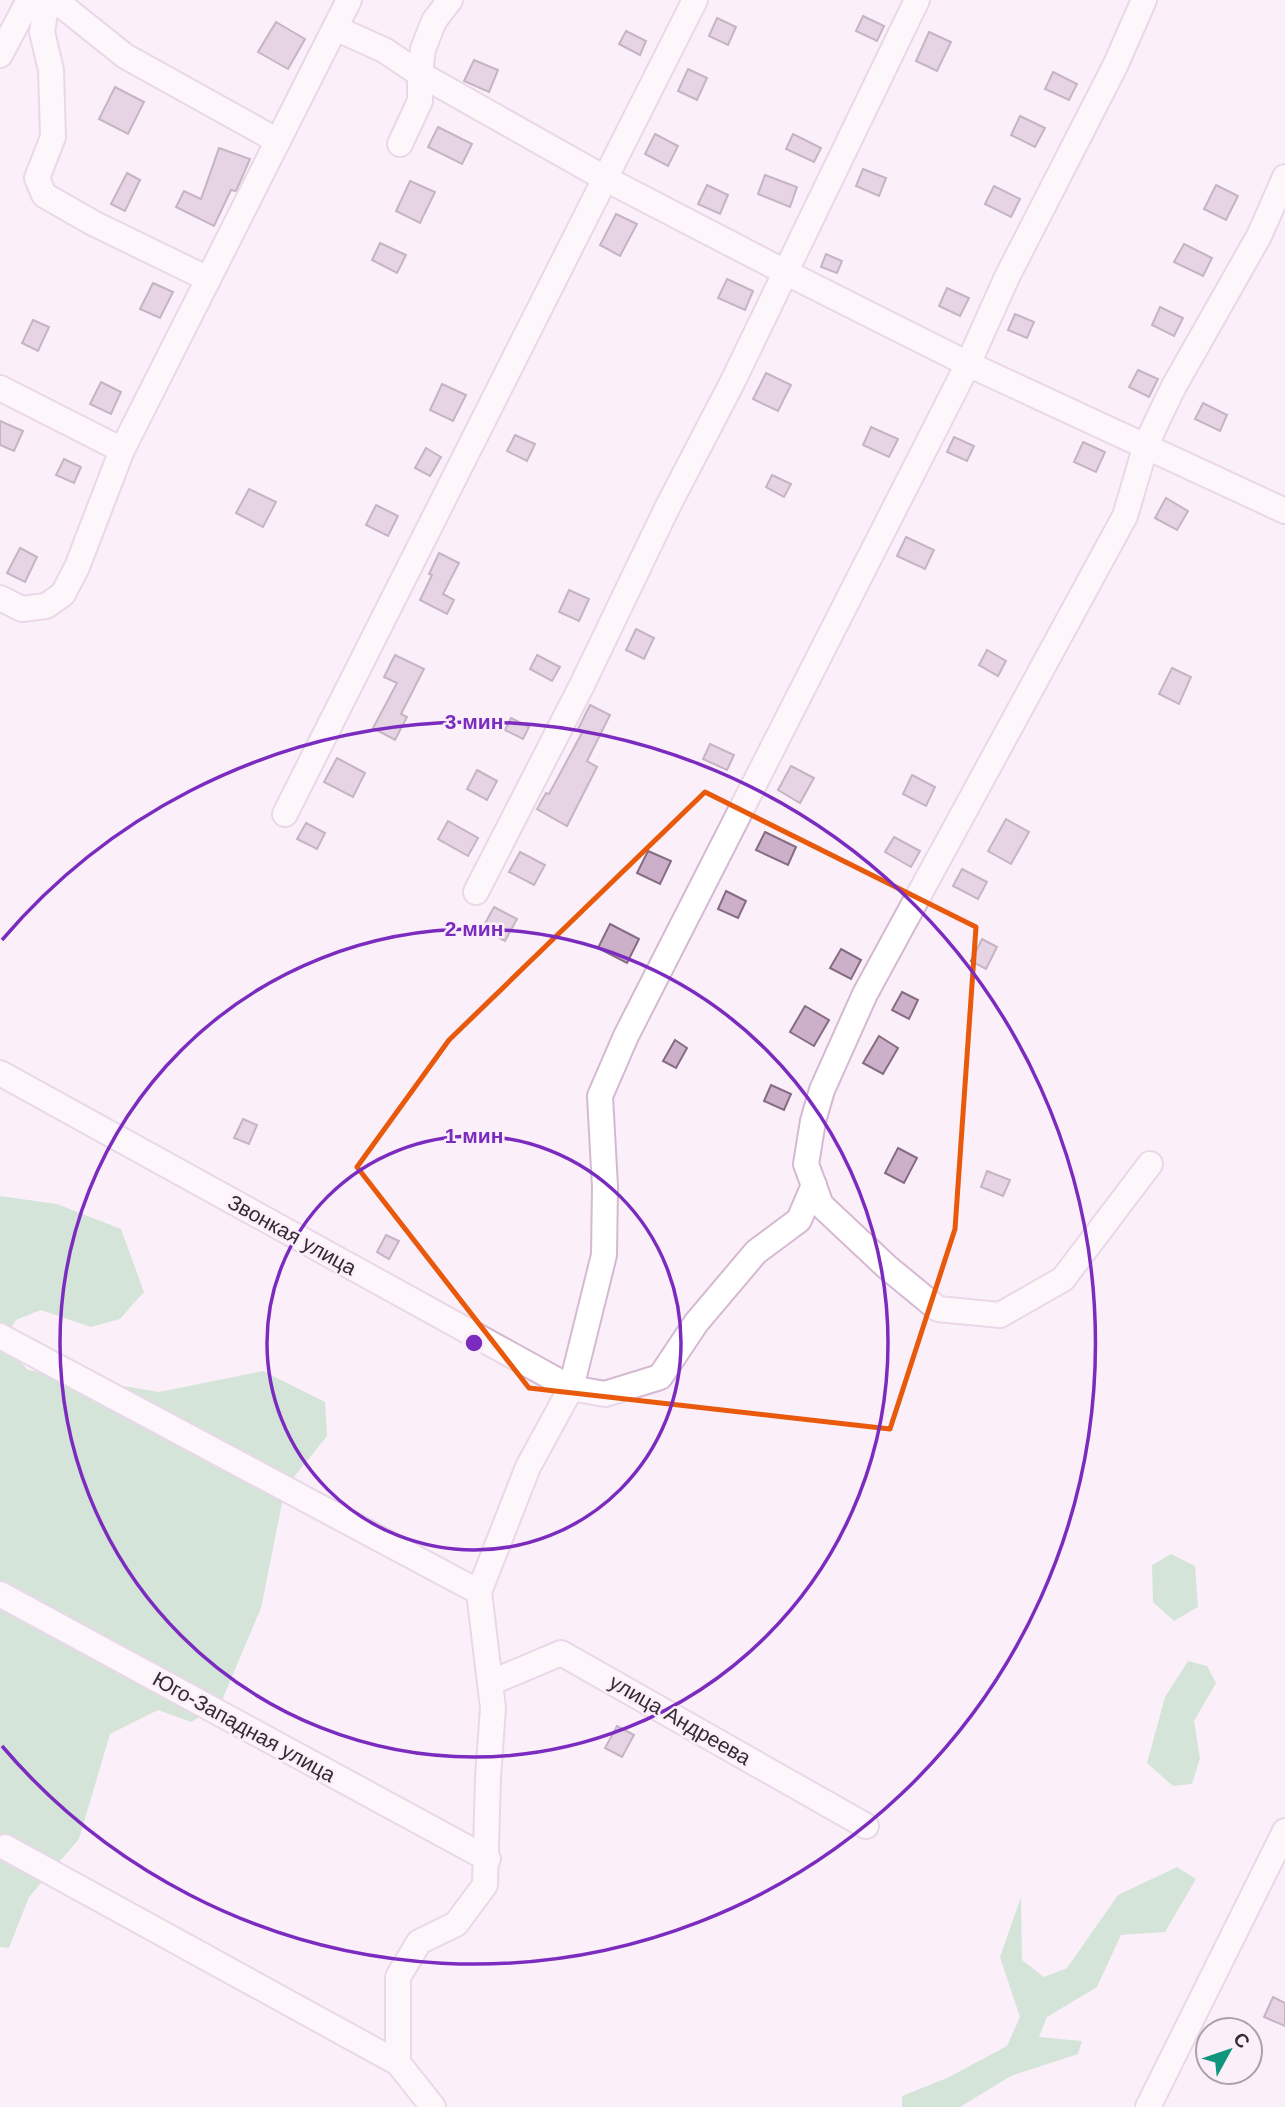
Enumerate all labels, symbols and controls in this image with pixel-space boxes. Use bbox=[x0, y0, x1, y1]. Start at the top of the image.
text: 3 мин bbox=[445, 710, 503, 733]
text: 2 мин bbox=[445, 917, 503, 940]
text: 1 мин bbox=[445, 1124, 503, 1147]
street label: Звонкая улица bbox=[224, 1190, 361, 1279]
centre of rings bbox=[462, 1331, 486, 1355]
street label: Юго-Западная улица bbox=[149, 1667, 340, 1786]
street label: улица Андреева bbox=[606, 1670, 755, 1769]
north arrow bbox=[1194, 2016, 1264, 2086]
text: С bbox=[1229, 2028, 1254, 2053]

